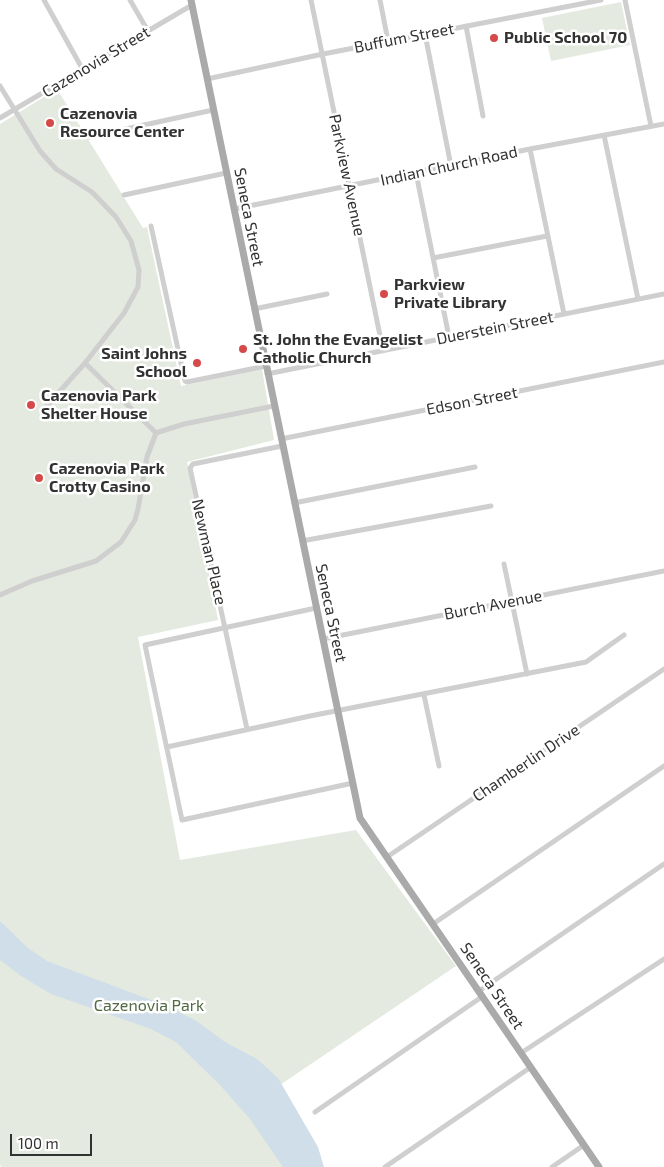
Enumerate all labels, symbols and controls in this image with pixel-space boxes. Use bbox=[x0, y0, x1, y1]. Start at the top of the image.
street label: Buffum Street bbox=[352, 19, 456, 57]
street label: Cazenovia Street bbox=[39, 22, 153, 102]
place label: Public School 70 bbox=[504, 28, 627, 48]
marker: Public School 70 bbox=[488, 32, 500, 44]
place label: Cazenovia Resource Center bbox=[60, 104, 184, 142]
street label: Parkview Avenue bbox=[325, 112, 369, 238]
marker: Cazenovia Resource Center bbox=[44, 117, 56, 129]
street label: Indian Church Road bbox=[379, 142, 519, 190]
street label: Seneca Street bbox=[230, 166, 268, 268]
place label: Parkview Private Library bbox=[394, 275, 507, 313]
marker: Parkview Private Library bbox=[378, 288, 390, 300]
street label: Duerstein Street bbox=[435, 307, 555, 349]
place label: St. John the Evangelist Catholic Church bbox=[253, 330, 423, 368]
marker: St. John the Evangelist Catholic Church bbox=[237, 343, 249, 355]
place label: Saint Johns School bbox=[101, 344, 187, 382]
marker: Saint Johns School bbox=[191, 357, 203, 369]
street label: Edson Street bbox=[425, 383, 519, 419]
place label: Cazenovia Park Shelter House bbox=[41, 386, 157, 424]
marker: Cazenovia Park Shelter House bbox=[25, 399, 37, 411]
place label: Cazenovia Park Crotty Casino bbox=[49, 459, 165, 497]
marker: Cazenovia Park Crotty Casino bbox=[33, 472, 45, 484]
street label: Newman Place bbox=[188, 497, 230, 607]
street label: Seneca Street bbox=[311, 562, 351, 664]
street label: Burch Avenue bbox=[442, 586, 544, 624]
street label: Chamberlin Drive bbox=[469, 720, 583, 806]
street label: Seneca Street bbox=[456, 939, 528, 1033]
park label: Cazenovia Park bbox=[94, 996, 204, 1016]
scale bar bbox=[12, 1124, 95, 1156]
text: 100 m bbox=[18, 1134, 59, 1152]

